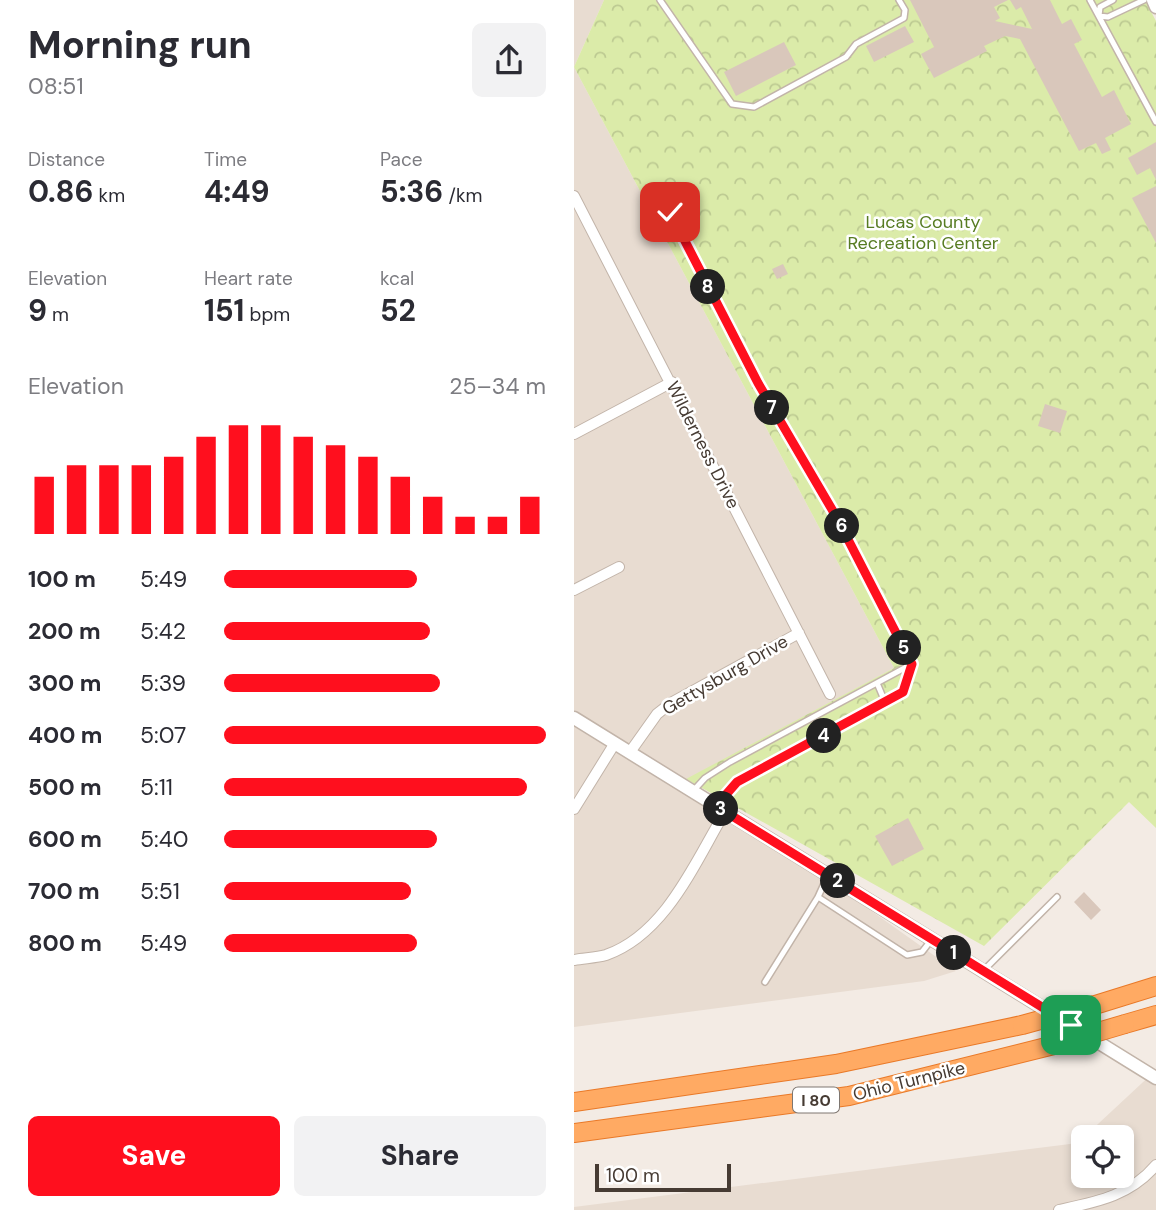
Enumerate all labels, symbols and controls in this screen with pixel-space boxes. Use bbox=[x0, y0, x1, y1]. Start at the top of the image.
text: Morning run bbox=[28, 20, 252, 70]
button: share bbox=[472, 23, 546, 97]
text: 08:51 bbox=[28, 71, 84, 101]
text: Distance bbox=[28, 147, 105, 172]
text: Time bbox=[204, 147, 247, 172]
text: Pace bbox=[380, 147, 423, 172]
text: 0.86 bbox=[28, 172, 94, 211]
text: 4:49 bbox=[204, 172, 270, 211]
text: 5:36 bbox=[380, 172, 443, 211]
pin bbox=[640, 182, 700, 242]
text: km bbox=[94, 183, 125, 208]
text: /km bbox=[443, 183, 482, 208]
icon: check bbox=[651, 193, 689, 231]
park label: Lucas County Recreation Center bbox=[847, 210, 999, 255]
text: Elevation bbox=[28, 266, 107, 291]
text: Heart rate bbox=[204, 266, 293, 291]
text: kcal bbox=[380, 266, 414, 291]
pin: 8 bbox=[690, 270, 726, 304]
text: 8 bbox=[701, 274, 714, 299]
text: 9 bbox=[28, 291, 47, 330]
text: 151 bbox=[204, 291, 245, 330]
text: 52 bbox=[380, 291, 416, 330]
text: m bbox=[47, 302, 69, 327]
text: bpm bbox=[245, 302, 290, 327]
text: Elevation bbox=[28, 371, 124, 401]
text: 25–34 m bbox=[449, 371, 546, 401]
street label: Wilderness Drive bbox=[661, 377, 745, 513]
pin: 7 bbox=[754, 390, 790, 426]
text: 7 bbox=[766, 395, 777, 420]
pin: 6 bbox=[824, 508, 860, 544]
text: 6 bbox=[835, 513, 848, 538]
text: 100 m bbox=[28, 564, 96, 594]
text: 5:49 bbox=[140, 564, 187, 594]
text: 200 m bbox=[28, 616, 101, 646]
text: 5:42 bbox=[140, 616, 186, 646]
street label: Gettysburg Drive bbox=[658, 629, 792, 721]
pin: 5 bbox=[886, 630, 922, 666]
text: 5 bbox=[898, 635, 909, 660]
text: 300 m bbox=[28, 668, 101, 698]
text: 5:39 bbox=[140, 668, 186, 698]
pin: 4 bbox=[806, 718, 842, 754]
text: 400 m bbox=[28, 720, 102, 750]
text: 5:07 bbox=[140, 720, 186, 750]
text: 4 bbox=[817, 723, 830, 748]
text: 500 m bbox=[28, 772, 102, 802]
text: 5:11 bbox=[140, 772, 173, 802]
pin: 3 bbox=[704, 792, 738, 826]
text: 3 bbox=[715, 796, 726, 821]
text: 600 m bbox=[28, 824, 102, 854]
text: 5:40 bbox=[140, 824, 188, 854]
pin: 2 bbox=[820, 864, 856, 898]
text: 2 bbox=[832, 868, 843, 893]
text: 700 m bbox=[28, 876, 100, 906]
text: 5:51 bbox=[140, 876, 180, 906]
text: 800 m bbox=[28, 928, 102, 958]
text: 5:49 bbox=[140, 928, 187, 958]
pin: 1 bbox=[936, 936, 972, 970]
text: 1 bbox=[950, 940, 957, 965]
pin bbox=[1041, 995, 1101, 1055]
icon: arrive bbox=[1052, 1006, 1090, 1044]
street label: Ohio Turnpike bbox=[850, 1055, 968, 1107]
road number: I 80 bbox=[793, 1088, 839, 1112]
button: Save bbox=[28, 1116, 280, 1196]
button: Share bbox=[294, 1116, 546, 1196]
map controls bbox=[1071, 1125, 1134, 1188]
button: locate bbox=[1071, 1125, 1134, 1188]
scale bar bbox=[595, 1161, 732, 1193]
text: 100 m bbox=[606, 1163, 660, 1188]

